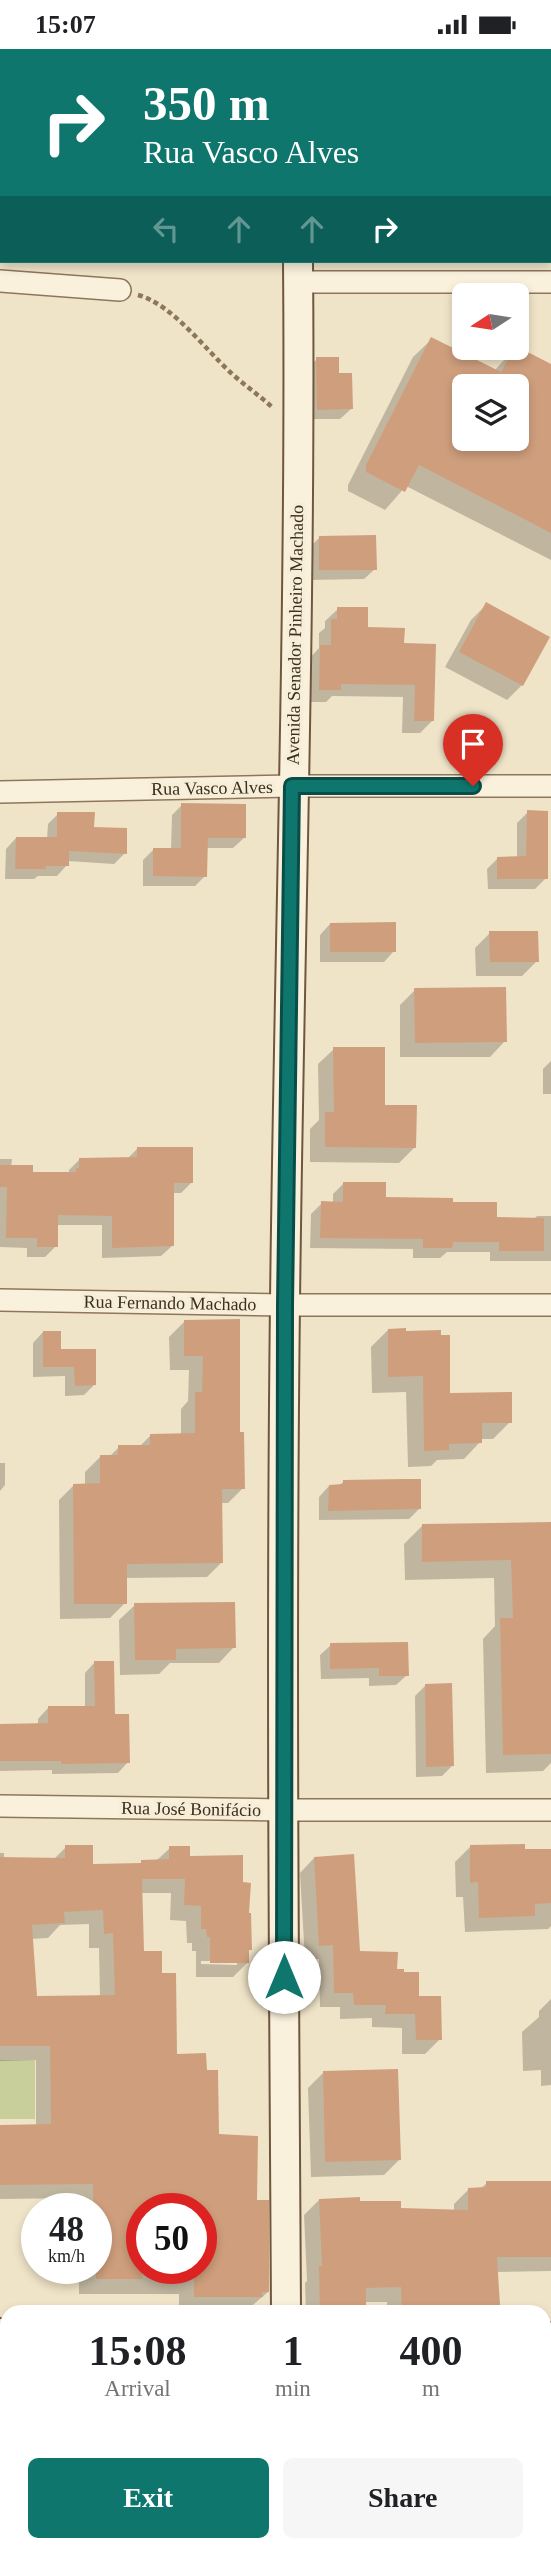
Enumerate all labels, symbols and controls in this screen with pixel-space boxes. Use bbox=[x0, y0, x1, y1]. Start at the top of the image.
text: 15:07 bbox=[35, 10, 96, 39]
text: 350 m bbox=[143, 76, 270, 131]
icon: right bbox=[28, 77, 119, 168]
text: Rua Vasco Alves bbox=[143, 134, 359, 170]
icon: left bbox=[147, 210, 185, 248]
icon: ahead bbox=[220, 210, 258, 248]
icon: ahead bbox=[293, 210, 331, 248]
icon: right bbox=[366, 210, 404, 248]
north arrow bbox=[452, 283, 528, 361]
map controls bbox=[452, 283, 529, 451]
button: layers bbox=[452, 374, 529, 451]
street label: Avenida Senador Pinheiro Machado bbox=[283, 505, 307, 765]
pin bbox=[443, 714, 503, 786]
icon: arrive bbox=[454, 725, 492, 763]
street label: Rua Vasco Alves bbox=[151, 777, 273, 799]
street label: Rua Fernando Machado bbox=[83, 1291, 257, 1315]
street label: Rua José Bonifácio bbox=[121, 1798, 261, 1820]
position arrow bbox=[247, 1940, 321, 2014]
speed limit sign: 50 bbox=[126, 2193, 217, 2284]
text: 48 bbox=[49, 2210, 84, 2249]
text: km/h bbox=[48, 2246, 85, 2266]
text: 15:08 bbox=[89, 2328, 187, 2374]
text: 1 bbox=[282, 2328, 303, 2374]
text: 400 bbox=[399, 2328, 462, 2374]
text: Arrival bbox=[104, 2376, 171, 2401]
text: min bbox=[275, 2376, 311, 2401]
text: m bbox=[422, 2376, 440, 2401]
button: Exit bbox=[28, 2458, 269, 2538]
button: Share bbox=[283, 2458, 523, 2538]

